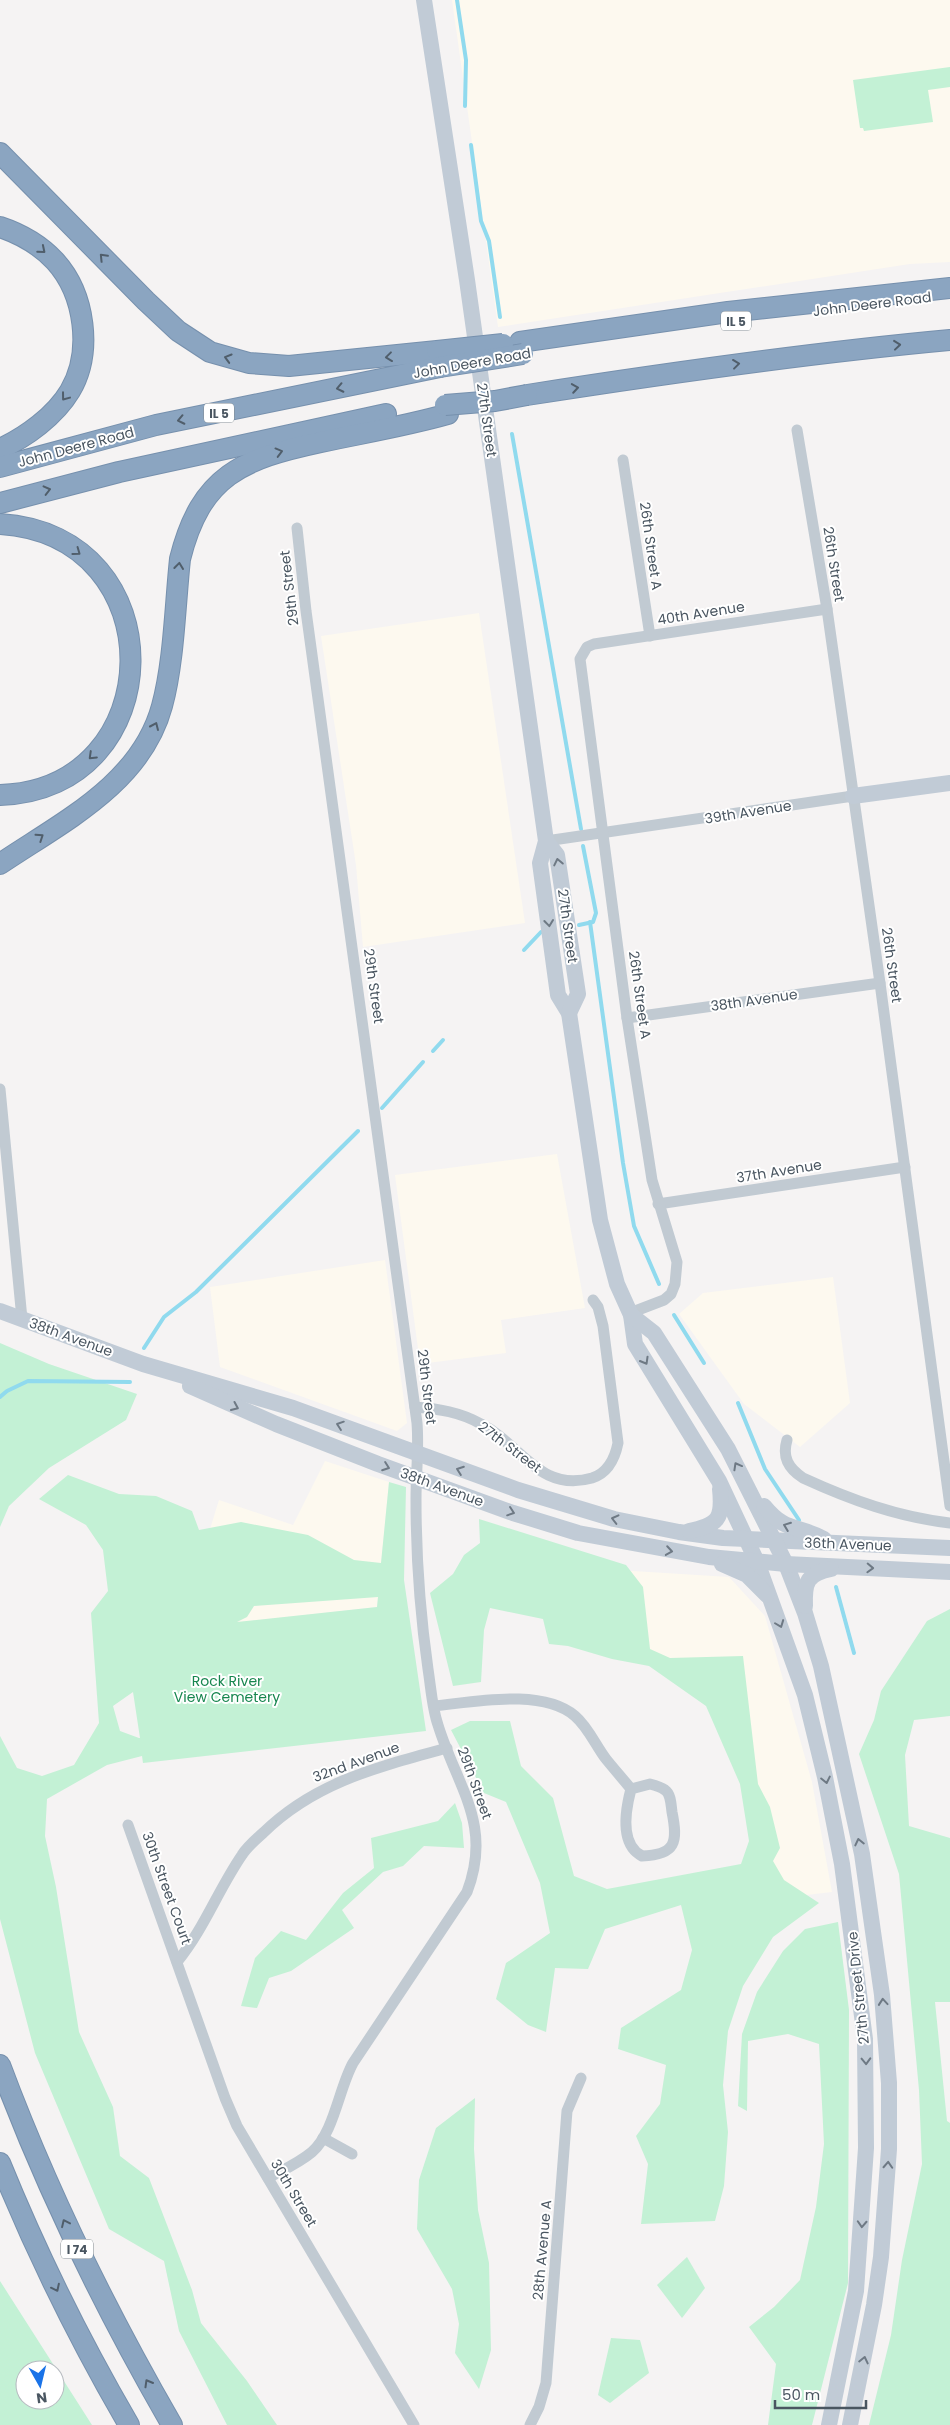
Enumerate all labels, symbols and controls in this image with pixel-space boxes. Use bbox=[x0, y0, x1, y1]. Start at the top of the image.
one-way arrow bbox=[37, 245, 46, 254]
one-way arrow bbox=[99, 254, 108, 263]
street label: John Deere Road bbox=[812, 287, 932, 321]
road number: IL 5 bbox=[721, 312, 751, 331]
one-way arrow bbox=[894, 340, 902, 351]
street label: John Deere Road bbox=[411, 343, 533, 383]
one-way arrow bbox=[385, 351, 393, 362]
one-way arrow bbox=[224, 353, 232, 363]
one-way arrow bbox=[732, 360, 740, 370]
one-way arrow bbox=[336, 382, 345, 392]
street label: 27th Street bbox=[472, 382, 502, 458]
one-way arrow bbox=[571, 383, 580, 393]
one-way arrow bbox=[63, 391, 71, 400]
road number: IL 5 bbox=[204, 403, 234, 422]
one-way arrow bbox=[177, 415, 186, 425]
street label: John Deere Road bbox=[16, 422, 136, 472]
one-way arrow bbox=[275, 447, 283, 457]
one-way arrow bbox=[43, 486, 51, 496]
street label: 26th Street A bbox=[635, 501, 667, 591]
street label: 26th Street bbox=[818, 525, 850, 603]
one-way arrow bbox=[71, 546, 81, 555]
street label: 29th Street bbox=[274, 549, 304, 627]
one-way arrow bbox=[173, 562, 184, 570]
street label: 40th Avenue bbox=[656, 596, 746, 630]
one-way arrow bbox=[149, 722, 159, 731]
one-way arrow bbox=[89, 750, 98, 759]
street label: 39th Avenue bbox=[703, 795, 793, 829]
one-way arrow bbox=[35, 834, 44, 843]
one-way arrow bbox=[553, 858, 563, 867]
street label: 27th Street bbox=[553, 888, 583, 964]
one-way arrow bbox=[543, 919, 554, 927]
street label: 26th Street bbox=[877, 926, 907, 1004]
street label: 29th Street bbox=[359, 947, 389, 1025]
street label: 26th Street A bbox=[624, 950, 656, 1040]
street label: 38th Avenue bbox=[709, 984, 799, 1016]
street label: 37th Avenue bbox=[735, 1154, 823, 1188]
street label: 38th Avenue bbox=[26, 1313, 116, 1361]
street label: 29th Street bbox=[412, 1348, 442, 1426]
one-way arrow bbox=[638, 1356, 648, 1365]
one-way arrow bbox=[230, 1400, 239, 1411]
street label: 27th Street bbox=[474, 1417, 546, 1477]
one-way arrow bbox=[337, 1421, 345, 1431]
one-way arrow bbox=[381, 1461, 389, 1471]
street label: 38th Avenue bbox=[397, 1463, 487, 1511]
one-way arrow bbox=[733, 1463, 743, 1472]
one-way arrow bbox=[456, 1466, 465, 1476]
one-way arrow bbox=[506, 1507, 515, 1517]
one-way arrow bbox=[610, 1514, 619, 1525]
one-way arrow bbox=[783, 1521, 792, 1532]
street label: 36th Avenue bbox=[804, 1532, 892, 1556]
one-way arrow bbox=[664, 1545, 673, 1555]
one-way arrow bbox=[866, 1563, 874, 1574]
one-way arrow bbox=[775, 1619, 785, 1627]
park label: Rock River View Cemetery bbox=[174, 1671, 280, 1707]
street label: 32nd Avenue bbox=[310, 1737, 402, 1787]
street label: 29th Street bbox=[453, 1744, 497, 1822]
one-way arrow bbox=[820, 1775, 830, 1784]
street label: 30th Street Court bbox=[137, 1829, 197, 1947]
one-way arrow bbox=[854, 1837, 865, 1846]
street label: 27th Street Drive bbox=[842, 1930, 874, 2045]
one-way arrow bbox=[878, 1998, 889, 2006]
one-way arrow bbox=[860, 2058, 871, 2066]
street label: 30th Street bbox=[266, 2155, 322, 2231]
one-way arrow bbox=[883, 2160, 894, 2168]
street label: 28th Avenue A bbox=[528, 2199, 556, 2301]
one-way arrow bbox=[61, 2219, 71, 2228]
one-way arrow bbox=[856, 2220, 867, 2228]
road number: I 74 bbox=[61, 2240, 93, 2258]
one-way arrow bbox=[50, 2283, 60, 2292]
one-way arrow bbox=[858, 2356, 869, 2365]
north arrow bbox=[15, 2360, 65, 2410]
scale bar bbox=[775, 2378, 866, 2410]
one-way arrow bbox=[144, 2379, 154, 2388]
text: 50 m bbox=[782, 2384, 820, 2405]
text: N bbox=[35, 2387, 48, 2409]

